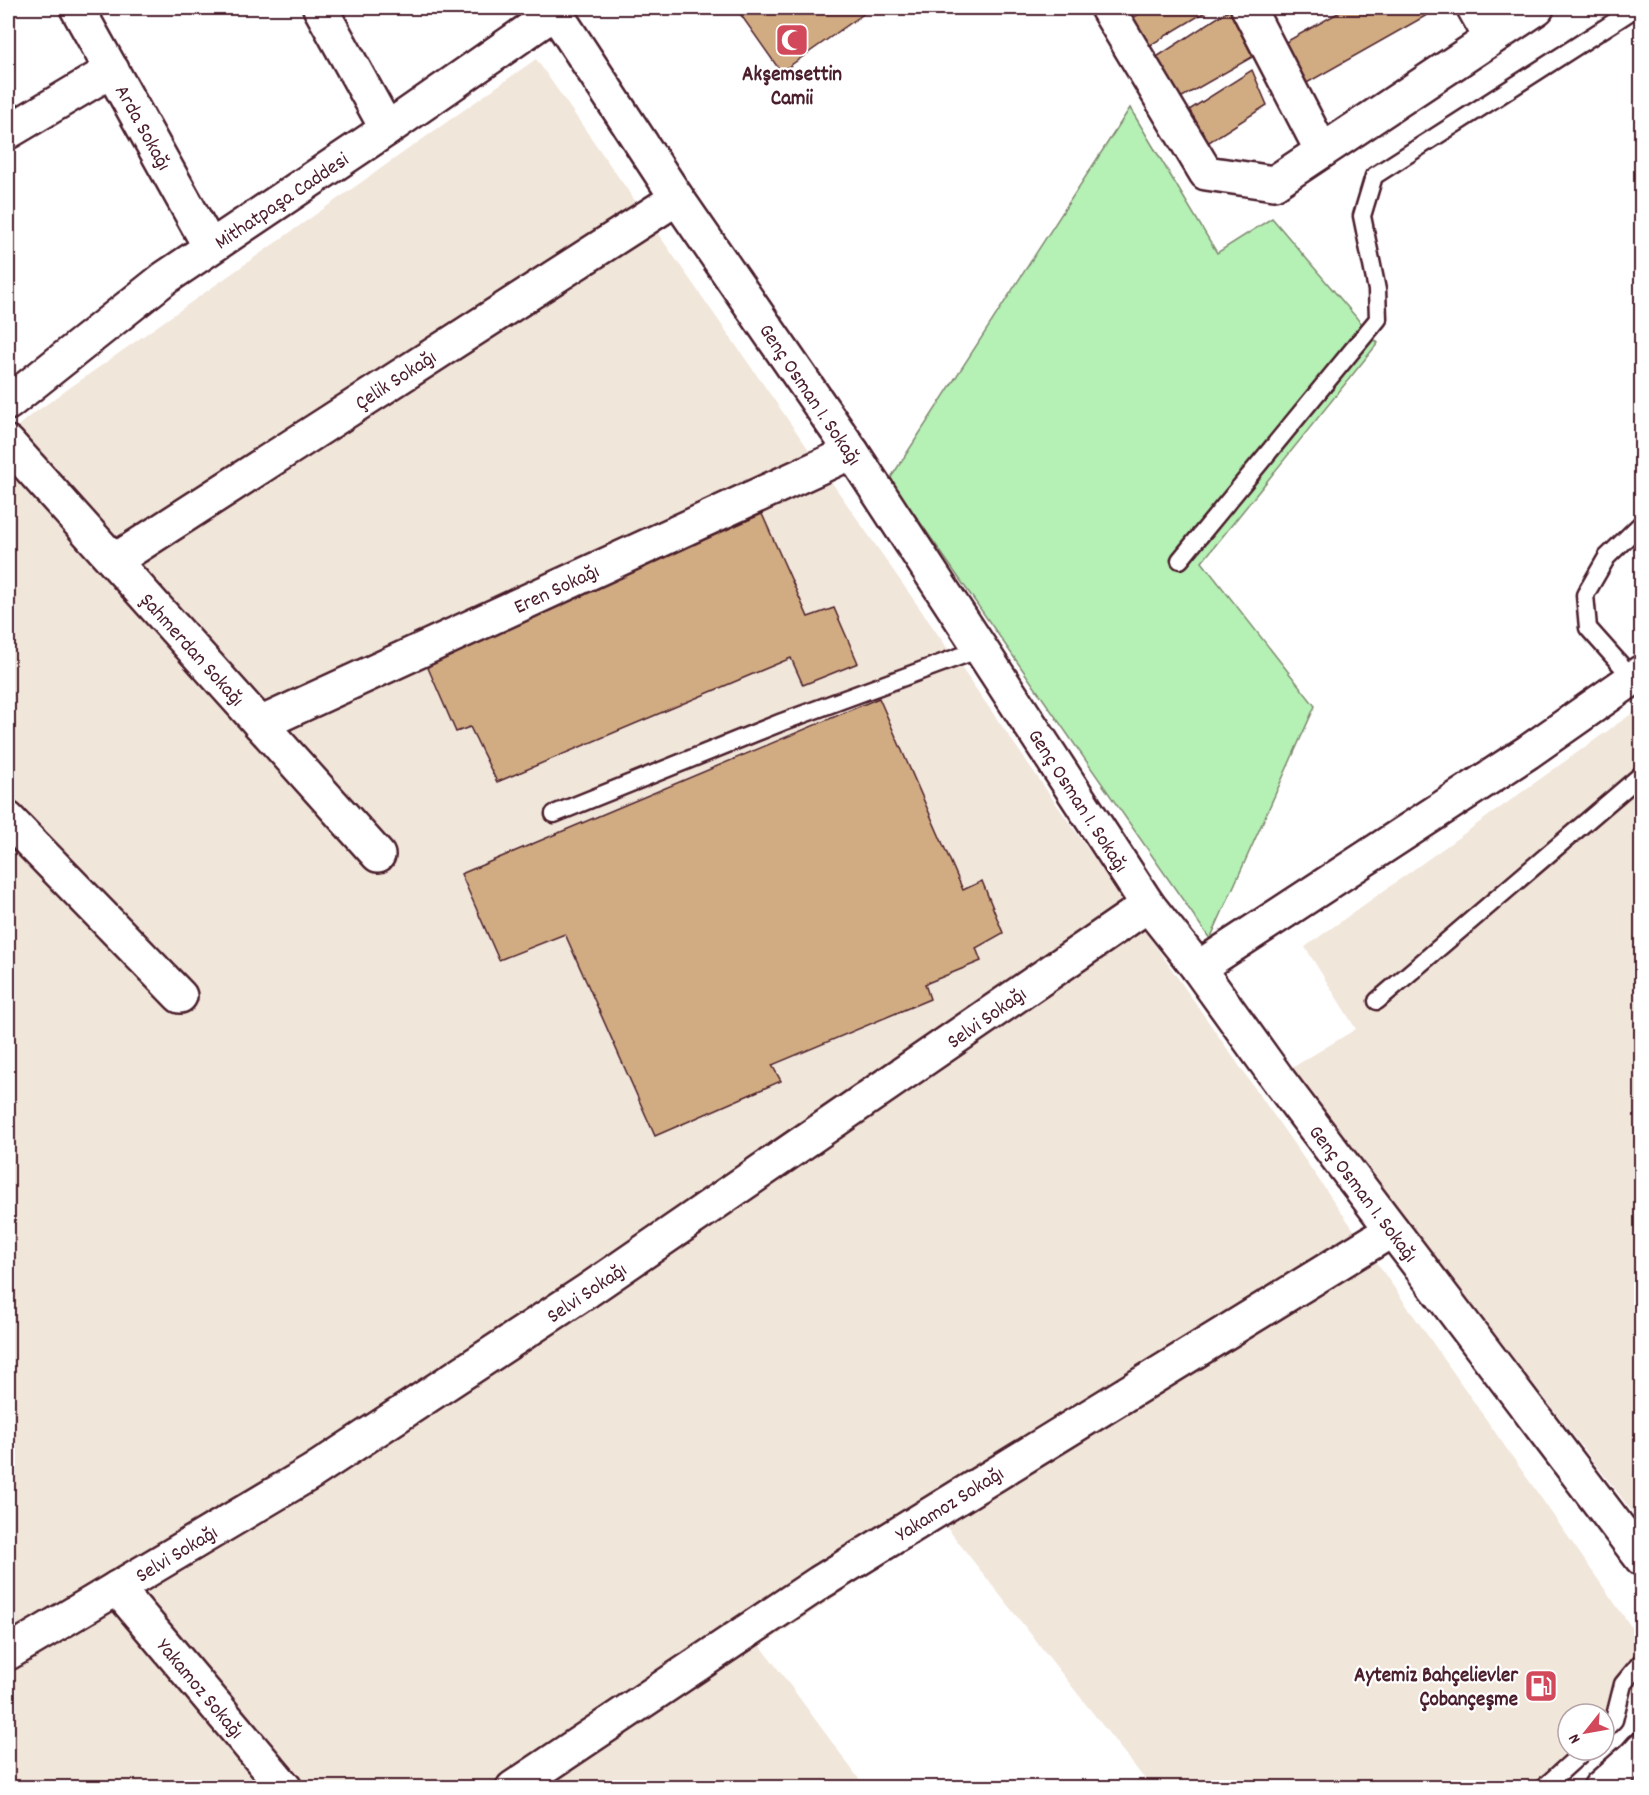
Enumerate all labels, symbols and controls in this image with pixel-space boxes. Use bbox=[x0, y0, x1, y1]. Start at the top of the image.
mosque icon: Akşemsettin Camii bbox=[774, 22, 810, 58]
place label: Akşemsettin Camii bbox=[742, 61, 842, 115]
street label: Arda Sokağı bbox=[105, 80, 177, 177]
street label: Mithatpaşa Caddesi bbox=[210, 146, 356, 259]
street label: Genç Osman 1. Sokağı bbox=[750, 319, 867, 473]
street label: Çelik Sokağı bbox=[350, 344, 443, 419]
street label: Eren Sokağı bbox=[510, 558, 605, 624]
street label: Şahmerdan Sokağı bbox=[131, 587, 250, 715]
street label: Genç Osman 1. Sokağı bbox=[1019, 724, 1134, 879]
street label: Selvi Sokağı bbox=[942, 981, 1034, 1058]
street label: Genç Osman 1. Sokağı bbox=[1300, 1120, 1423, 1270]
street label: Selvi Sokağı bbox=[542, 1257, 634, 1332]
street label: Yakamoz Sokağı bbox=[891, 1460, 1011, 1551]
street label: Selvi Sokağı bbox=[131, 1519, 224, 1592]
street label: Yakamoz Sokağı bbox=[148, 1633, 250, 1747]
place label: Aytemiz Bahçelievler Çobançeşme bbox=[1354, 1662, 1519, 1716]
fuel station icon: Aytemiz Bahçelievler Çobançeşme bbox=[1523, 1668, 1559, 1704]
north arrow bbox=[1556, 1702, 1616, 1762]
text: N bbox=[1563, 1729, 1587, 1748]

